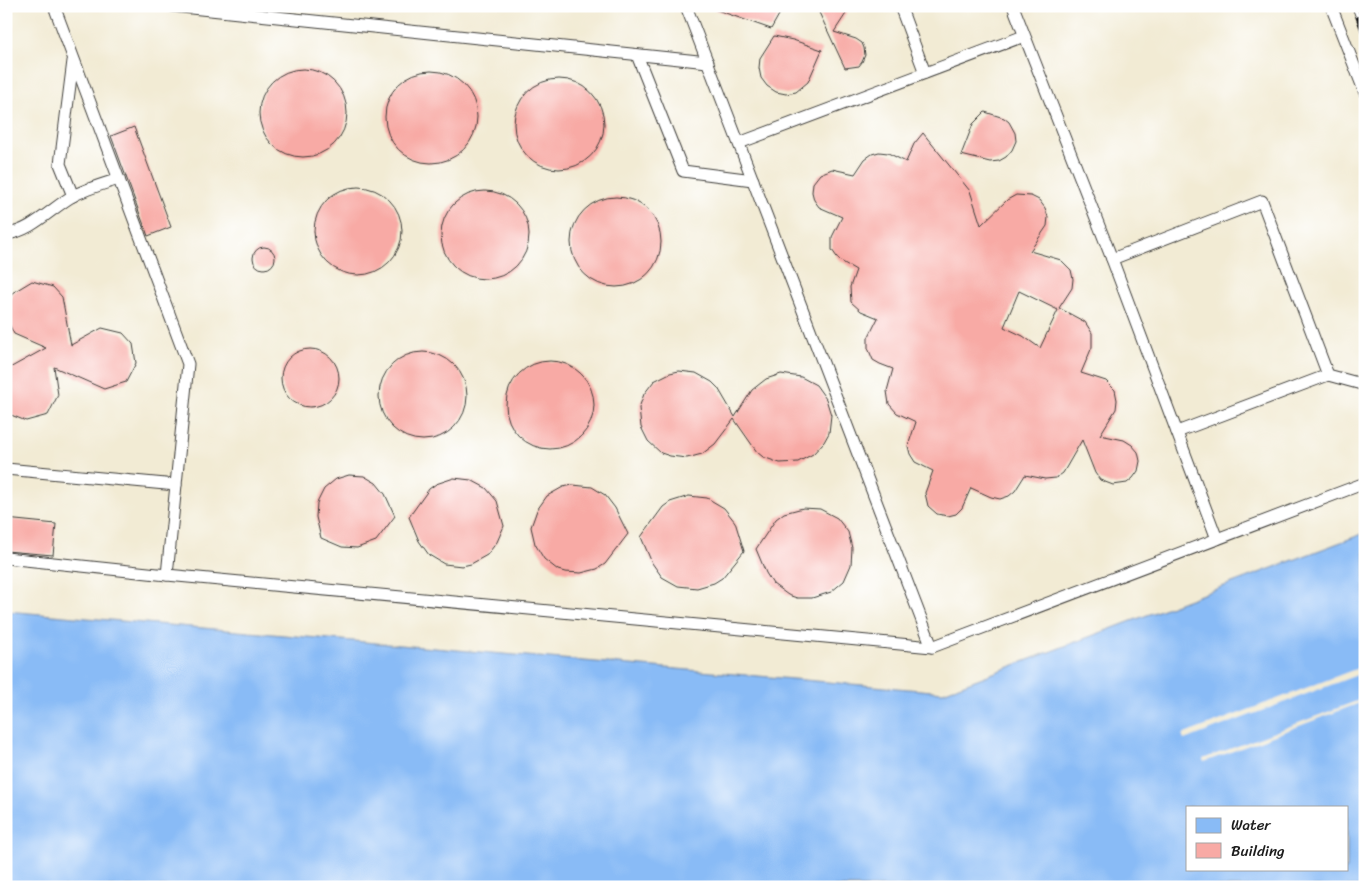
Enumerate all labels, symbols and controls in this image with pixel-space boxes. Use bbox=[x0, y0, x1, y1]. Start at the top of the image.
legend bbox=[1186, 806, 1348, 870]
text: Water bbox=[1231, 812, 1271, 838]
text: Building bbox=[1231, 838, 1285, 864]

